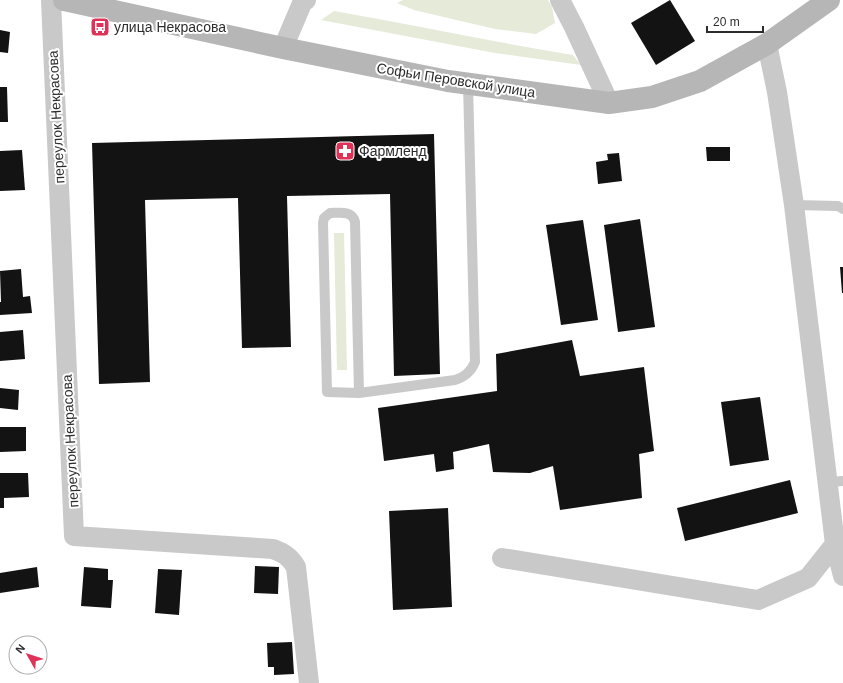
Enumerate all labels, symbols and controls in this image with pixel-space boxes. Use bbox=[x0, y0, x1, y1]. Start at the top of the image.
scale bar bbox=[707, 8, 763, 34]
text: 20 m bbox=[713, 15, 740, 29]
bus stop icon: улица Некрасова bbox=[89, 16, 111, 38]
place label: улица Некрасова bbox=[114, 19, 226, 35]
street label: переулок Некрасова bbox=[45, 50, 67, 184]
street label: Софьи Перовской улица bbox=[376, 60, 537, 100]
pharmacy icon: Фармленд bbox=[334, 140, 356, 162]
place label: Фармленд bbox=[359, 143, 427, 159]
street label: переулок Некрасова bbox=[59, 374, 81, 508]
north arrow bbox=[8, 635, 48, 675]
text: N bbox=[13, 642, 27, 656]

